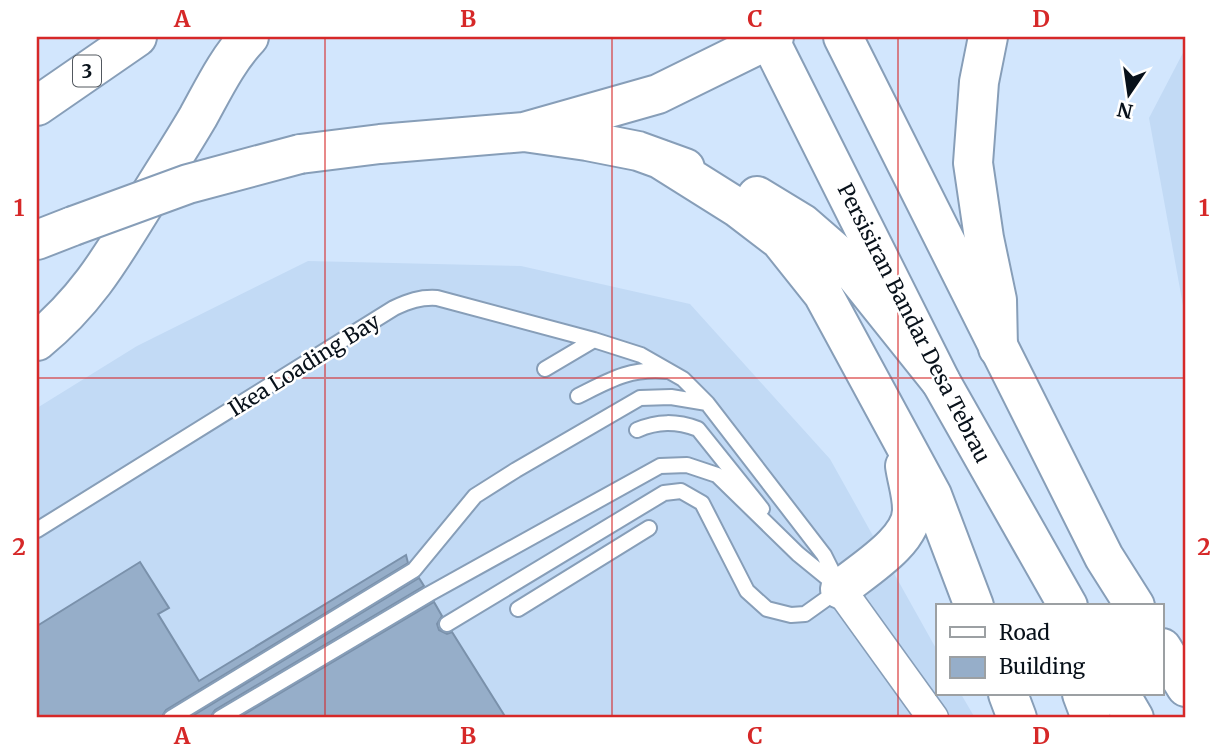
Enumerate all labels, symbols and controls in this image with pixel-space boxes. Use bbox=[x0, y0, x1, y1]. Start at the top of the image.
text: A bbox=[173, 4, 191, 33]
text: B bbox=[460, 4, 476, 33]
text: C bbox=[747, 4, 763, 33]
text: D bbox=[1032, 4, 1050, 33]
road number: 3 bbox=[73, 55, 101, 86]
north arrow bbox=[1094, 60, 1164, 130]
text: N bbox=[1115, 97, 1135, 124]
street label: Persisiran Bandar Desa Tebrau bbox=[832, 179, 996, 467]
text: 1 bbox=[14, 193, 25, 222]
text: 1 bbox=[1199, 193, 1210, 222]
street label: Ikea Loading Bay bbox=[223, 307, 385, 422]
text: 2 bbox=[12, 532, 26, 561]
text: 2 bbox=[1197, 532, 1211, 561]
legend bbox=[936, 604, 1164, 696]
text: Road bbox=[999, 619, 1050, 646]
text: Building bbox=[999, 653, 1086, 680]
text: A bbox=[173, 721, 191, 750]
text: B bbox=[460, 721, 476, 750]
text: C bbox=[747, 721, 763, 750]
text: D bbox=[1032, 721, 1050, 750]

